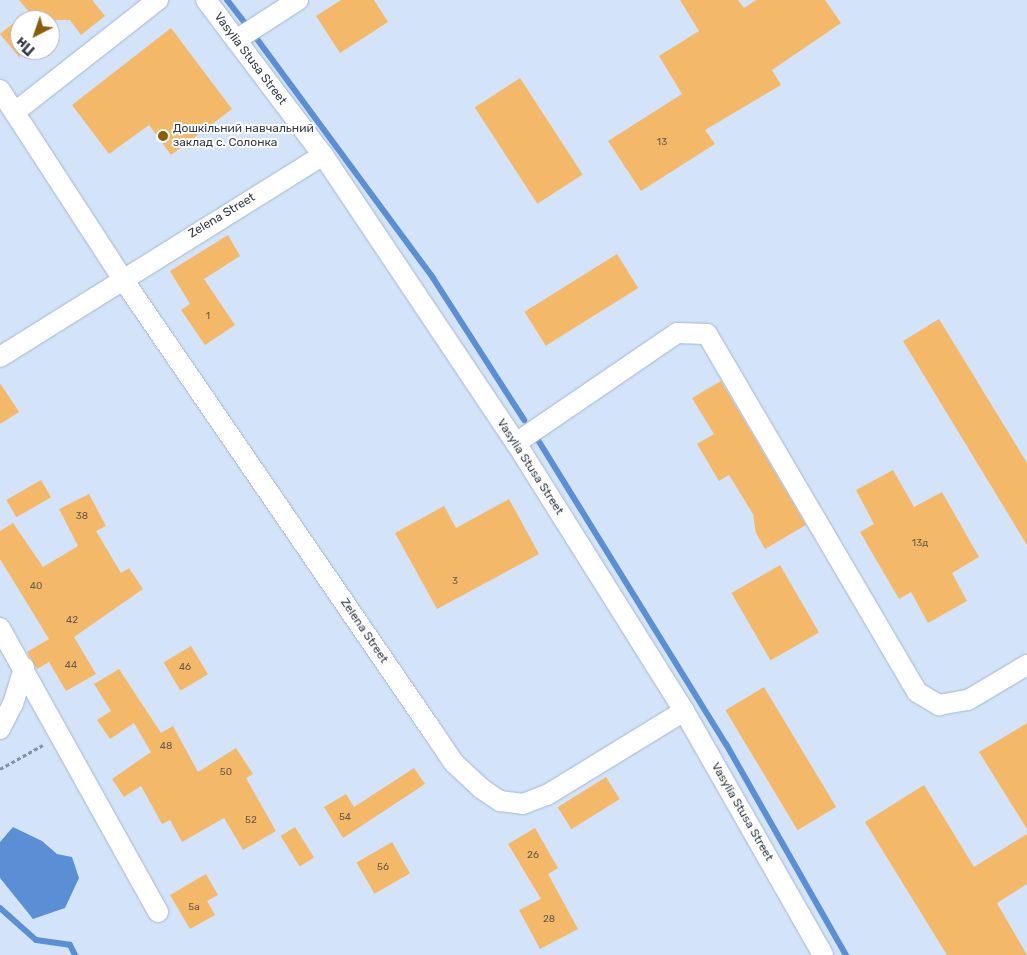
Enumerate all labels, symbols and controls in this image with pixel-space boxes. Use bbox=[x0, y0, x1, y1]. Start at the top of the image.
north arrow bbox=[10, 10, 60, 60]
street label: Vasylia Stusa Street bbox=[211, 10, 289, 108]
text: Пн bbox=[13, 33, 38, 59]
place label: Дошкільний навчальний заклад с. Солонка bbox=[173, 122, 314, 150]
marker: Дошкільний навчальний заклад с. Солонка bbox=[157, 130, 169, 142]
house number: 13 bbox=[657, 137, 667, 149]
street label: Zelena Street bbox=[186, 191, 258, 241]
house number: 1 bbox=[206, 311, 210, 323]
street label: Vasylia Stusa Street bbox=[494, 416, 566, 518]
house number: 38 bbox=[76, 511, 88, 523]
house number: 13д bbox=[912, 538, 928, 550]
house number: 3 bbox=[452, 576, 458, 588]
house number: 40 bbox=[30, 581, 42, 593]
street label: Zelena Street bbox=[337, 596, 391, 666]
house number: 42 bbox=[66, 615, 78, 627]
house number: 44 bbox=[65, 660, 77, 672]
house number: 46 bbox=[179, 662, 191, 674]
house number: 48 bbox=[160, 741, 172, 753]
street label: Vasylia Stusa Street bbox=[708, 760, 776, 864]
house number: 50 bbox=[220, 767, 232, 779]
house number: 54 bbox=[339, 812, 351, 824]
house number: 52 bbox=[245, 815, 257, 827]
house number: 26 bbox=[527, 850, 539, 862]
house number: 56 bbox=[377, 862, 389, 874]
house number: 5а bbox=[188, 902, 200, 914]
house number: 28 bbox=[543, 914, 555, 926]

